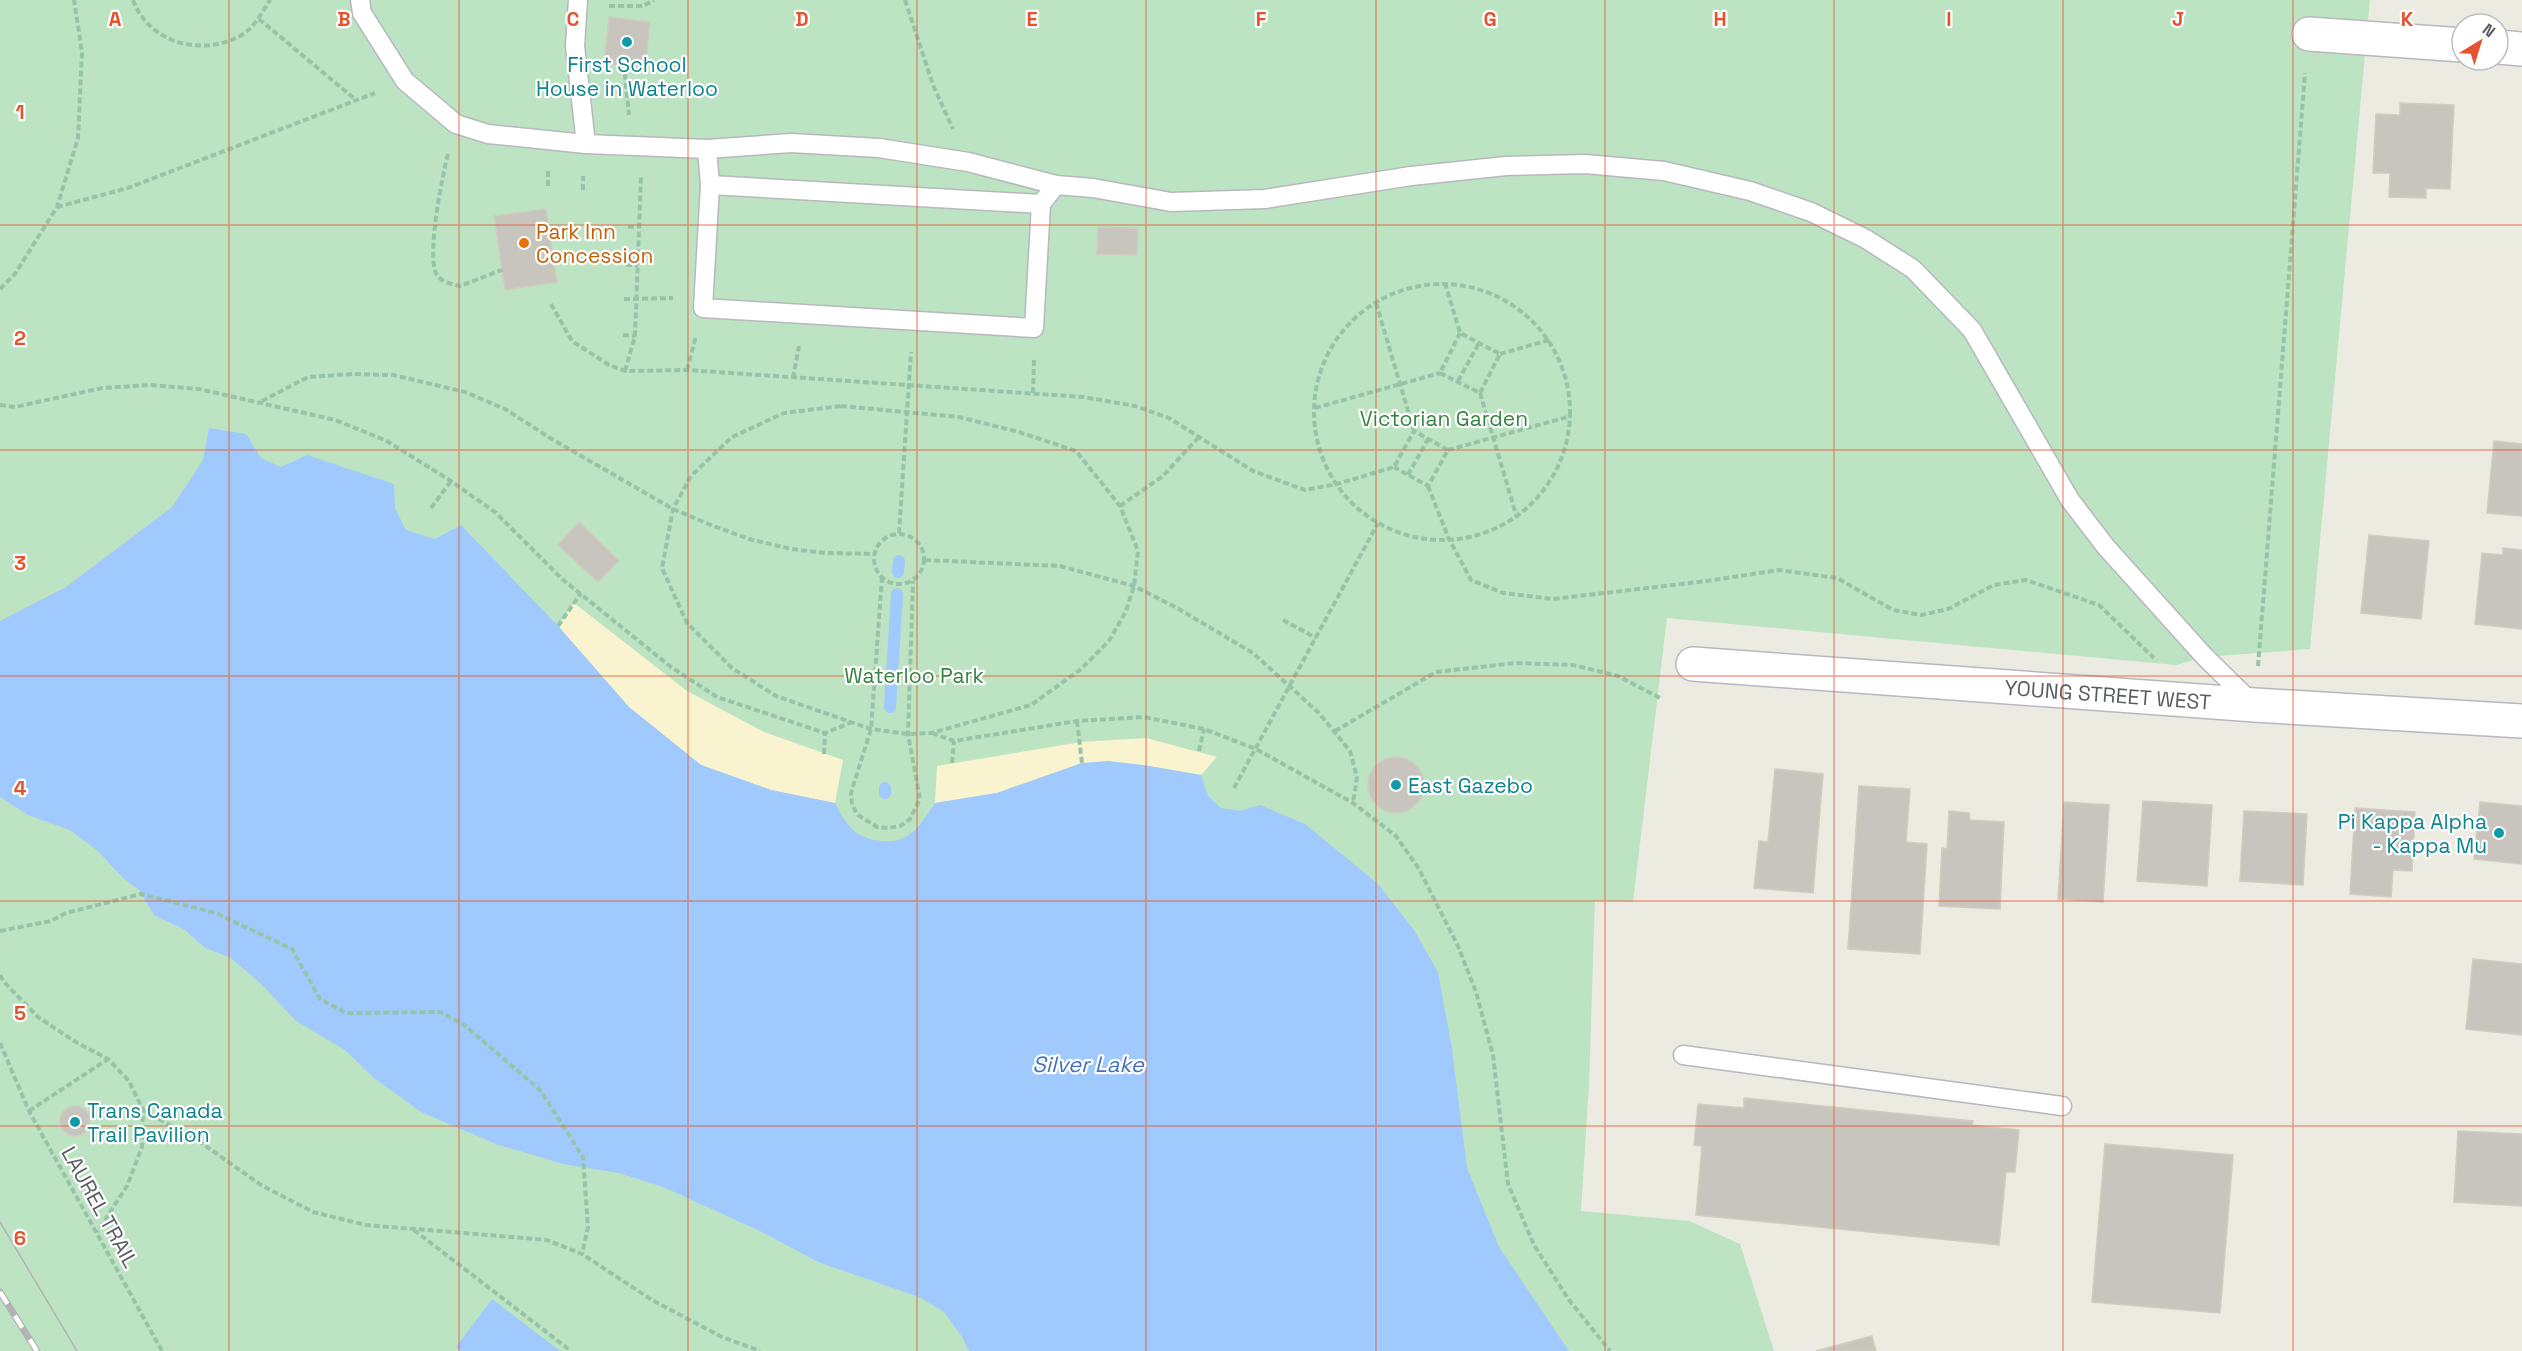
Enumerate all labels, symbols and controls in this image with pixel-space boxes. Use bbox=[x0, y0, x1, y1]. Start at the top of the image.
text: A bbox=[109, 6, 122, 32]
text: B bbox=[337, 6, 351, 32]
text: C bbox=[567, 6, 580, 32]
text: D bbox=[795, 6, 809, 32]
text: E bbox=[1026, 6, 1038, 32]
text: F bbox=[1256, 6, 1267, 32]
text: G bbox=[1483, 6, 1497, 32]
text: H bbox=[1713, 6, 1727, 32]
text: I bbox=[1946, 6, 1952, 32]
text: J bbox=[2172, 6, 2184, 32]
text: K bbox=[2401, 6, 2414, 32]
north arrow bbox=[2450, 12, 2510, 72]
text: N bbox=[2478, 19, 2500, 42]
marker: First School House in Waterloo bbox=[620, 35, 634, 49]
place label: First School House in Waterloo bbox=[536, 51, 718, 102]
text: 1 bbox=[15, 99, 25, 125]
place label: Park Inn Concession bbox=[536, 218, 653, 269]
marker: Park Inn Concession bbox=[517, 236, 531, 250]
text: 2 bbox=[14, 325, 26, 351]
park label: Victorian Garden bbox=[1360, 405, 1528, 432]
text: 3 bbox=[14, 550, 26, 576]
park label: Waterloo Park bbox=[844, 662, 984, 689]
street label: YOUNG STREET WEST bbox=[2004, 673, 2212, 715]
place label: East Gazebo bbox=[1408, 772, 1533, 799]
text: 4 bbox=[14, 775, 27, 801]
marker: East Gazebo bbox=[1389, 778, 1403, 792]
place label: Pi Kappa Alpha - Kappa Mu bbox=[2338, 808, 2487, 859]
marker: Pi Kappa Alpha - Kappa Mu bbox=[2492, 826, 2506, 840]
text: 5 bbox=[14, 1000, 26, 1026]
water label: Silver Lake bbox=[1032, 1050, 1145, 1078]
place label: Trans Canada Trail Pavilion bbox=[87, 1097, 223, 1148]
marker: Trans Canada Trail Pavilion bbox=[68, 1115, 82, 1129]
street label: LAUREL TRAIL bbox=[56, 1142, 144, 1272]
text: 6 bbox=[14, 1225, 26, 1251]

